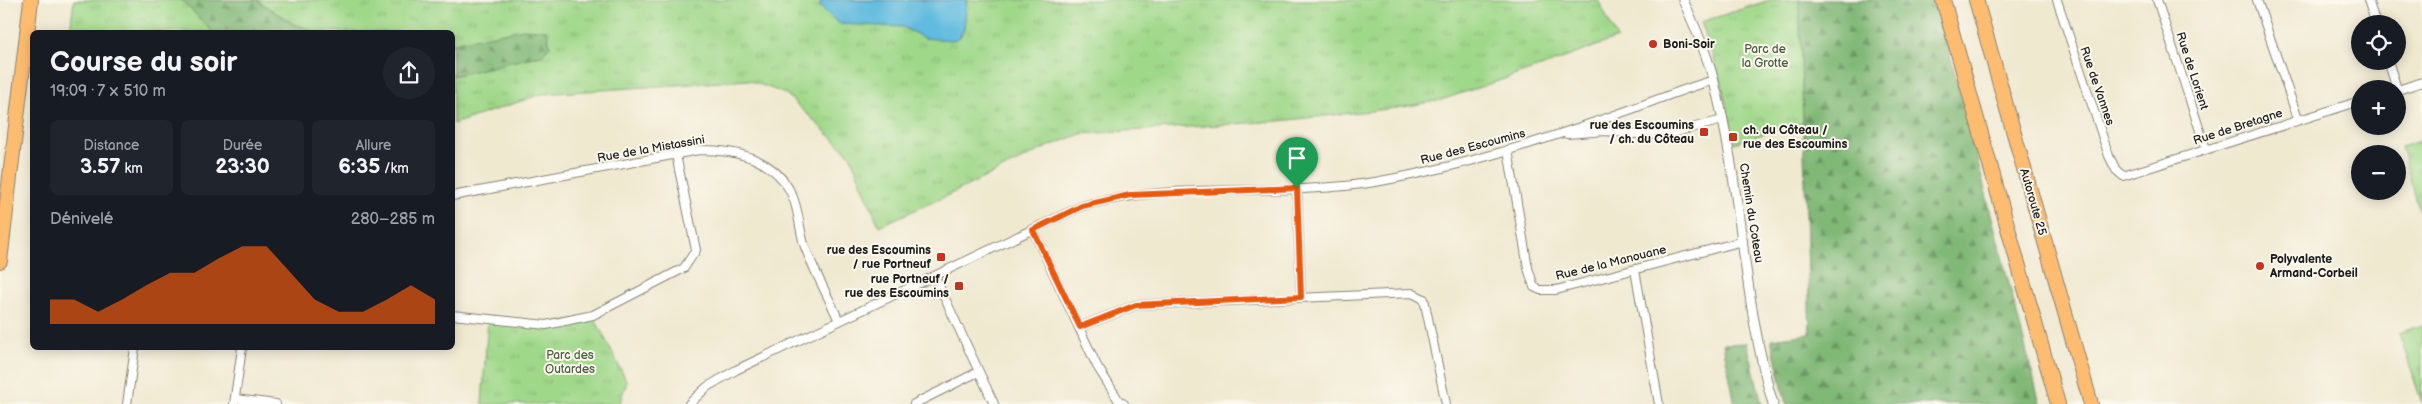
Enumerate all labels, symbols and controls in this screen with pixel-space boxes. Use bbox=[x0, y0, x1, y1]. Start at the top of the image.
map controls bbox=[2351, 15, 2406, 200]
button: locate bbox=[2351, 15, 2406, 70]
street label: Rue de Lorient bbox=[2172, 30, 2212, 112]
place label: Boni-Soir bbox=[1663, 37, 1715, 52]
marker: Boni-Soir bbox=[1647, 38, 1659, 50]
park label: Parc de la Grotte bbox=[1742, 42, 1788, 71]
street label: Rue de Vannes bbox=[2077, 45, 2118, 127]
text: Course du soir bbox=[50, 46, 238, 79]
button: share bbox=[383, 47, 435, 99]
button: + bbox=[2351, 80, 2406, 135]
text: 19:09 · 7 × 510 m bbox=[50, 82, 166, 101]
street label: Rue de Bretagne bbox=[2191, 105, 2285, 149]
place label: rue des Escoumins / ch. du Côteau bbox=[1590, 118, 1694, 147]
place label: ch. du Côteau / rue des Escoumins bbox=[1743, 123, 1847, 152]
street label: Rue des Escoumins bbox=[1419, 126, 1527, 168]
marker: rue des Escoumins / ch. du Côteau bbox=[1698, 126, 1710, 138]
marker: ch. du Côteau / rue des Escoumins bbox=[1727, 131, 1739, 143]
street label: Rue de la Mistassini bbox=[596, 132, 706, 166]
text: Distance bbox=[84, 137, 139, 154]
text: Durée bbox=[223, 137, 262, 154]
text: Allure bbox=[356, 137, 391, 154]
pin bbox=[1276, 137, 1318, 188]
icon: arrive bbox=[1283, 144, 1311, 172]
button: − bbox=[2351, 145, 2406, 200]
text: 3.57 bbox=[80, 154, 121, 179]
text: 23:30 bbox=[215, 154, 270, 179]
text: 6:35 bbox=[338, 154, 380, 179]
text: km bbox=[121, 160, 143, 177]
text: /km bbox=[380, 160, 409, 177]
street label: Chemin du Coteau bbox=[1736, 162, 1766, 264]
street label: Autoroute 25 bbox=[2016, 167, 2050, 237]
text: Dénivelé bbox=[50, 210, 113, 229]
text: 280–285 m bbox=[351, 210, 435, 229]
street label: Rue de la Manouane bbox=[1554, 242, 1668, 284]
place label: rue des Escoumins / rue Portneuf bbox=[827, 243, 931, 272]
marker: rue des Escoumins / rue Portneuf bbox=[935, 251, 947, 263]
place label: Polyvalente Armand-Corbeil bbox=[2269, 252, 2358, 281]
marker: Polyvalente Armand-Corbeil bbox=[2254, 260, 2266, 272]
place label: rue Portneuf / rue des Escoumins bbox=[845, 272, 949, 301]
marker: rue Portneuf / rue des Escoumins bbox=[953, 280, 965, 292]
park label: Parc des Outardes bbox=[545, 348, 595, 377]

